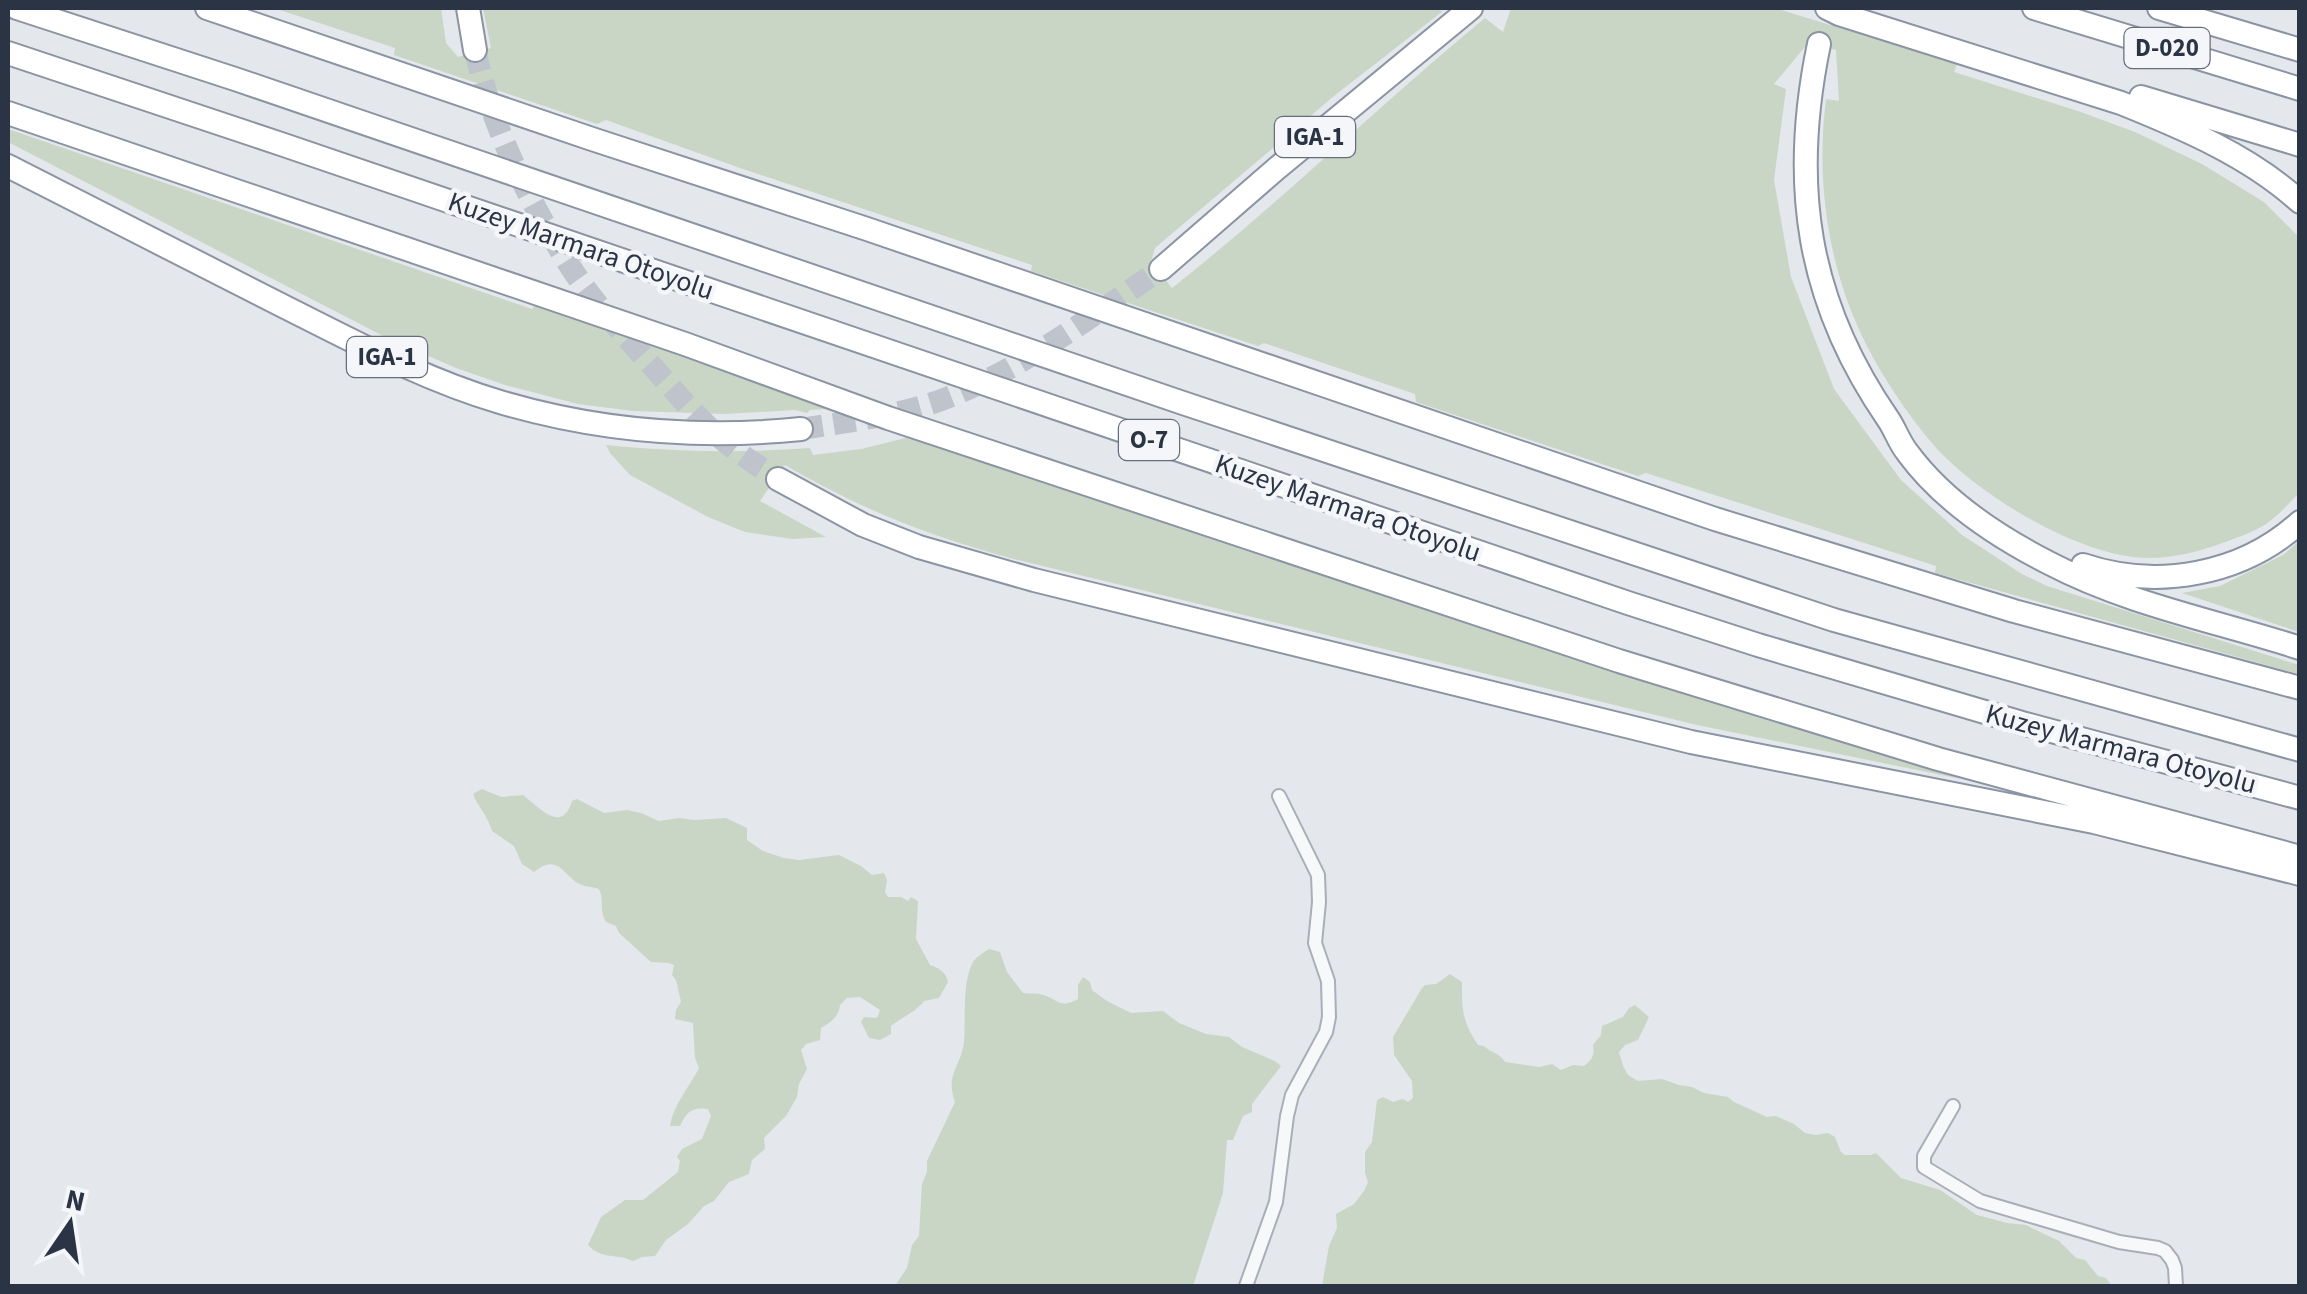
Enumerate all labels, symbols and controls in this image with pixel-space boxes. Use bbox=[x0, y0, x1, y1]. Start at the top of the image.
road number: D-020 bbox=[2124, 28, 2210, 68]
road number: IGA-1 bbox=[1275, 117, 1355, 157]
street label: Kuzey Marmara Otoyolu bbox=[443, 182, 719, 310]
road number: IGA-1 bbox=[347, 337, 427, 377]
road number: O-7 bbox=[1119, 420, 1179, 460]
street label: Kuzey Marmara Otoyolu bbox=[1210, 444, 1486, 572]
street label: Kuzey Marmara Otoyolu bbox=[1981, 694, 2261, 804]
north arrow bbox=[20, 1174, 120, 1274]
text: N bbox=[62, 1179, 89, 1222]

